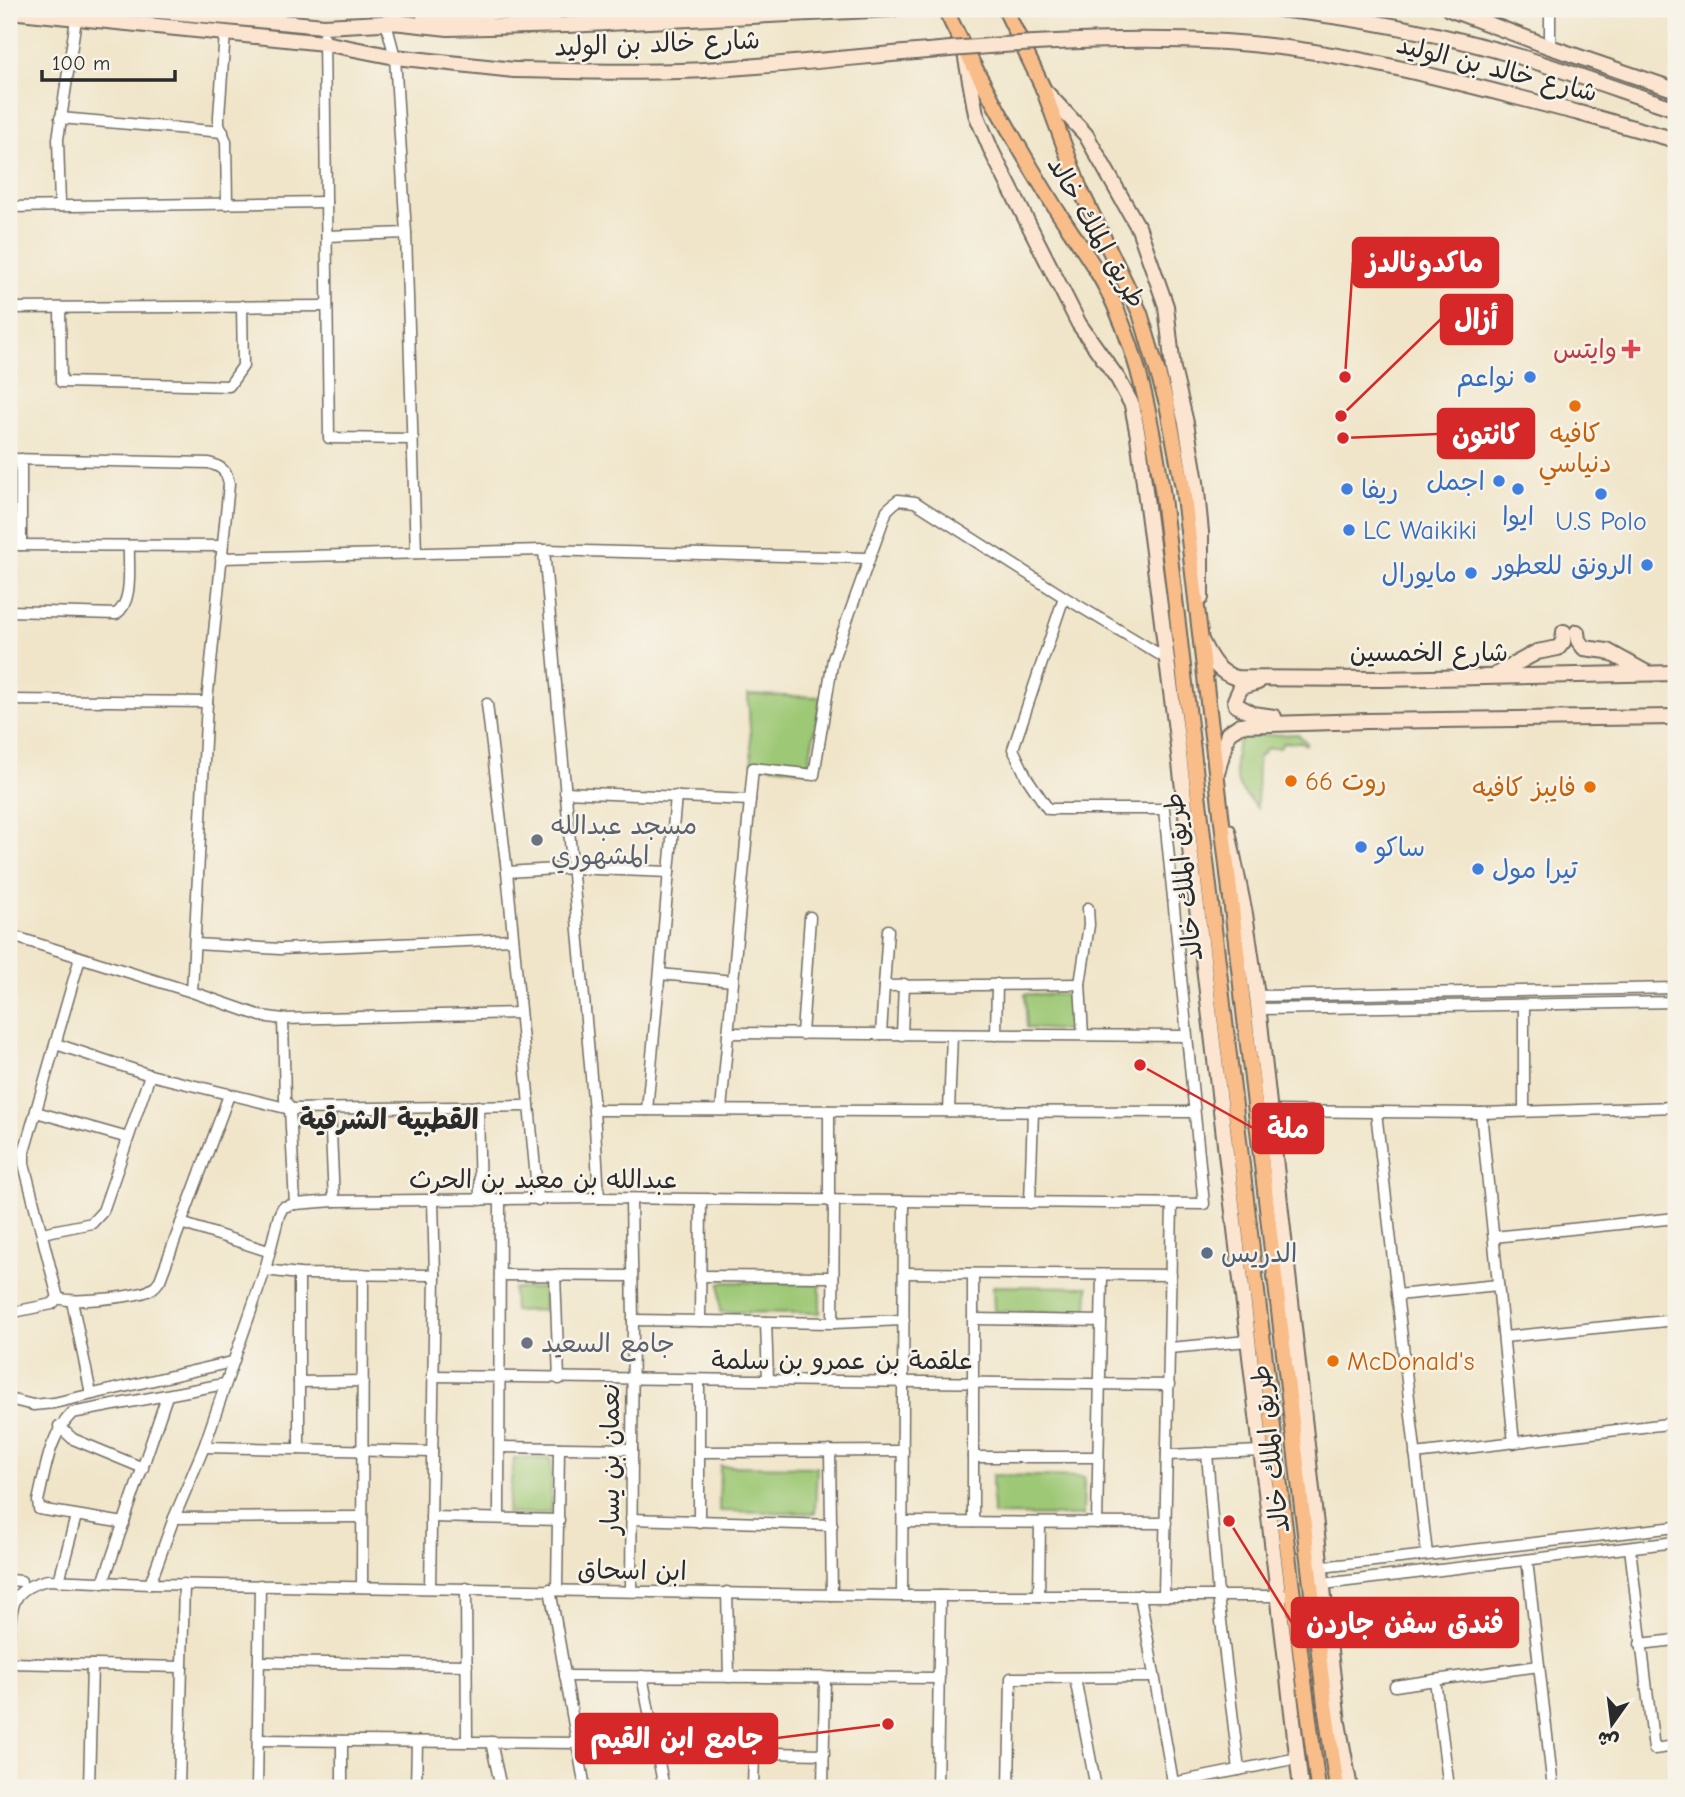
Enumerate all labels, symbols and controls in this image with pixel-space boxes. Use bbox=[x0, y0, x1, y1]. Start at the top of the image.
street label: شارع خالد بن الوليد bbox=[554, 25, 761, 65]
street label: شارع خالد بن الوليد bbox=[1393, 29, 1600, 110]
scale bar bbox=[42, 38, 175, 82]
text: 100 m bbox=[52, 51, 110, 75]
street label: طريق الملك خالد bbox=[1041, 152, 1151, 313]
callout: ماكدونالدز bbox=[1353, 238, 1498, 287]
text: ماكدونالدز bbox=[1364, 247, 1483, 282]
callout: أزال bbox=[1441, 295, 1512, 344]
text: أزال bbox=[1454, 302, 1498, 336]
place label: وايتس bbox=[1553, 335, 1617, 365]
marker: وايتس bbox=[1623, 341, 1639, 357]
place label: نواعم bbox=[1456, 363, 1516, 397]
marker: نواعم bbox=[1522, 369, 1538, 385]
marker: كافيه دنياسي bbox=[1567, 398, 1583, 414]
callout: كانتون bbox=[1438, 409, 1534, 458]
text: كانتون bbox=[1452, 419, 1521, 453]
place label: كافيه دنياسي bbox=[1538, 419, 1612, 486]
place label: اجمل bbox=[1426, 467, 1485, 497]
marker: اجمل bbox=[1491, 473, 1507, 489]
place label: ريفا bbox=[1361, 475, 1399, 505]
marker: ريفا bbox=[1339, 481, 1355, 497]
marker: ايوا bbox=[1510, 481, 1526, 497]
marker: U.S Polo bbox=[1593, 486, 1609, 502]
place label: ايوا bbox=[1502, 502, 1534, 532]
place label: U.S Polo bbox=[1555, 507, 1647, 537]
place label: LC Waikiki bbox=[1363, 516, 1477, 546]
marker: LC Waikiki bbox=[1341, 522, 1357, 538]
place label: الرونق للعطور bbox=[1491, 551, 1633, 581]
marker: الرونق للعطور bbox=[1639, 557, 1655, 573]
place label: مايورال bbox=[1382, 559, 1457, 589]
marker: مايورال bbox=[1463, 565, 1479, 581]
street label: شارع الخمسين bbox=[1350, 638, 1508, 670]
place label: روت 66 bbox=[1305, 767, 1387, 797]
marker: روت 66 bbox=[1283, 773, 1299, 789]
place label: فايبز كافيه bbox=[1473, 773, 1576, 803]
marker: فايبز كافيه bbox=[1582, 779, 1598, 795]
street label: طريق الملك خالد bbox=[1159, 791, 1209, 963]
place label: مسجد عبدالله المشهوري bbox=[551, 811, 697, 874]
marker: مسجد عبدالله المشهوري bbox=[529, 832, 545, 848]
place label: ساكو bbox=[1374, 833, 1425, 864]
marker: ساكو bbox=[1353, 839, 1369, 855]
place label: تيرا مول bbox=[1492, 855, 1578, 885]
marker: تيرا مول bbox=[1470, 861, 1486, 877]
district label: القطبية الشرقية bbox=[299, 1104, 479, 1137]
callout: ملة bbox=[1253, 1104, 1323, 1153]
text: ملة bbox=[1267, 1113, 1309, 1145]
street label: عبدالله بن معبد بن الحرث bbox=[409, 1165, 677, 1195]
place label: الدريس bbox=[1221, 1239, 1297, 1269]
marker: الدريس bbox=[1199, 1245, 1215, 1261]
place label: جامع السعيد bbox=[541, 1329, 675, 1362]
marker: جامع السعيد bbox=[519, 1335, 535, 1351]
street label: علقمة بن عمرو بن سلمة bbox=[712, 1346, 972, 1376]
place label: McDonald's bbox=[1347, 1347, 1475, 1377]
marker: McDonald's bbox=[1325, 1353, 1341, 1369]
street label: طريق الملك خالد bbox=[1246, 1363, 1296, 1535]
street label: نعمان بن يسار bbox=[596, 1382, 626, 1536]
street label: ابن اسحاق bbox=[577, 1555, 687, 1587]
callout: فندق سفن جاردن bbox=[1292, 1598, 1518, 1647]
text: فندق سفن جاردن bbox=[1306, 1608, 1504, 1640]
north arrow bbox=[1576, 1688, 1646, 1758]
callout: جامع ابن القيم bbox=[576, 1714, 777, 1763]
text: جامع ابن القيم bbox=[591, 1723, 763, 1760]
text: ش bbox=[1595, 1726, 1621, 1753]

